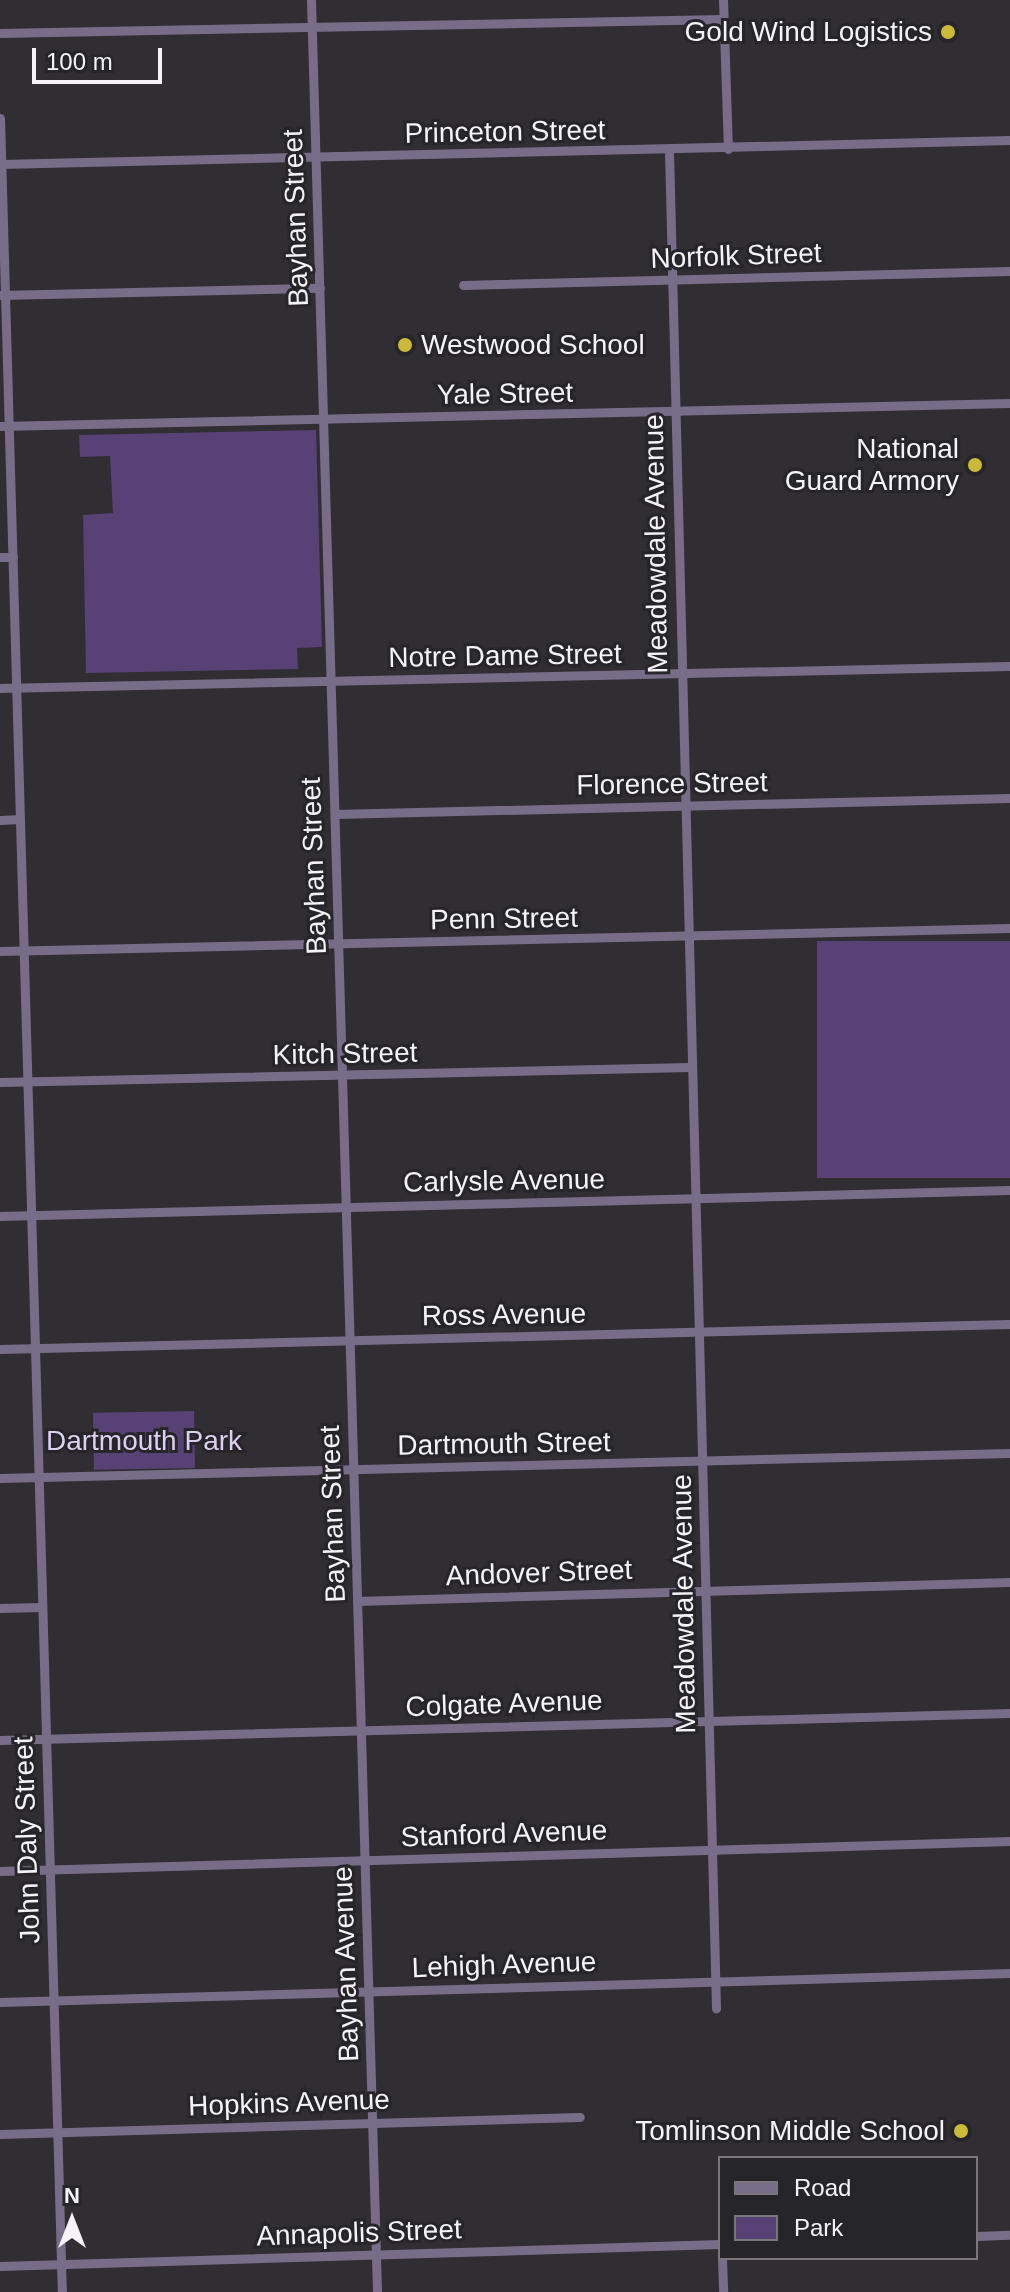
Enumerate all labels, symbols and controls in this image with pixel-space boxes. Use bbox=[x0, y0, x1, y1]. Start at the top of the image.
place label: Gold Wind Logistics bbox=[685, 15, 932, 49]
marker: Gold Wind Logistics bbox=[939, 23, 957, 41]
scale bar bbox=[36, 32, 166, 82]
text: 100 m bbox=[46, 48, 113, 75]
street label: Princeton Street bbox=[404, 113, 606, 151]
street label: Bayhan Street bbox=[276, 129, 316, 307]
street label: Norfolk Street bbox=[650, 236, 822, 276]
place label: Westwood School bbox=[421, 328, 645, 362]
marker: Westwood School bbox=[396, 336, 414, 354]
street label: Yale Street bbox=[436, 376, 574, 412]
street label: Meadowdale Avenue bbox=[637, 413, 675, 675]
place label: National Guard Armory bbox=[783, 432, 959, 498]
marker: National Guard Armory bbox=[966, 456, 984, 474]
street label: Notre Dame Street bbox=[388, 637, 622, 675]
street label: Florence Street bbox=[576, 766, 768, 802]
street label: Bayhan Street bbox=[294, 777, 334, 955]
street label: Penn Street bbox=[430, 901, 578, 937]
street label: Kitch Street bbox=[272, 1036, 418, 1072]
street label: Carlysle Avenue bbox=[402, 1162, 606, 1200]
street label: Ross Avenue bbox=[421, 1297, 587, 1333]
park label: Dartmouth Park bbox=[46, 1424, 242, 1458]
street label: Bayhan Street bbox=[313, 1425, 353, 1603]
street label: Dartmouth Street bbox=[397, 1425, 611, 1463]
street label: Meadowdale Avenue bbox=[665, 1473, 703, 1735]
street label: Andover Street bbox=[445, 1553, 633, 1593]
street label: Colgate Avenue bbox=[404, 1684, 604, 1724]
street label: John Daly Street bbox=[7, 1736, 47, 1944]
street label: Stanford Avenue bbox=[399, 1814, 609, 1854]
street label: Bayhan Avenue bbox=[326, 1865, 366, 2063]
street label: Lehigh Avenue bbox=[410, 1945, 598, 1985]
street label: Hopkins Avenue bbox=[187, 2083, 391, 2123]
place label: Tomlinson Middle School bbox=[635, 2114, 945, 2148]
marker: Tomlinson Middle School bbox=[952, 2122, 970, 2140]
legend bbox=[718, 2156, 978, 2260]
text: Road bbox=[794, 2174, 851, 2201]
north arrow bbox=[32, 2180, 112, 2260]
text: N bbox=[64, 2183, 80, 2208]
street label: Annapolis Street bbox=[256, 2213, 462, 2253]
text: Park bbox=[794, 2214, 843, 2241]

